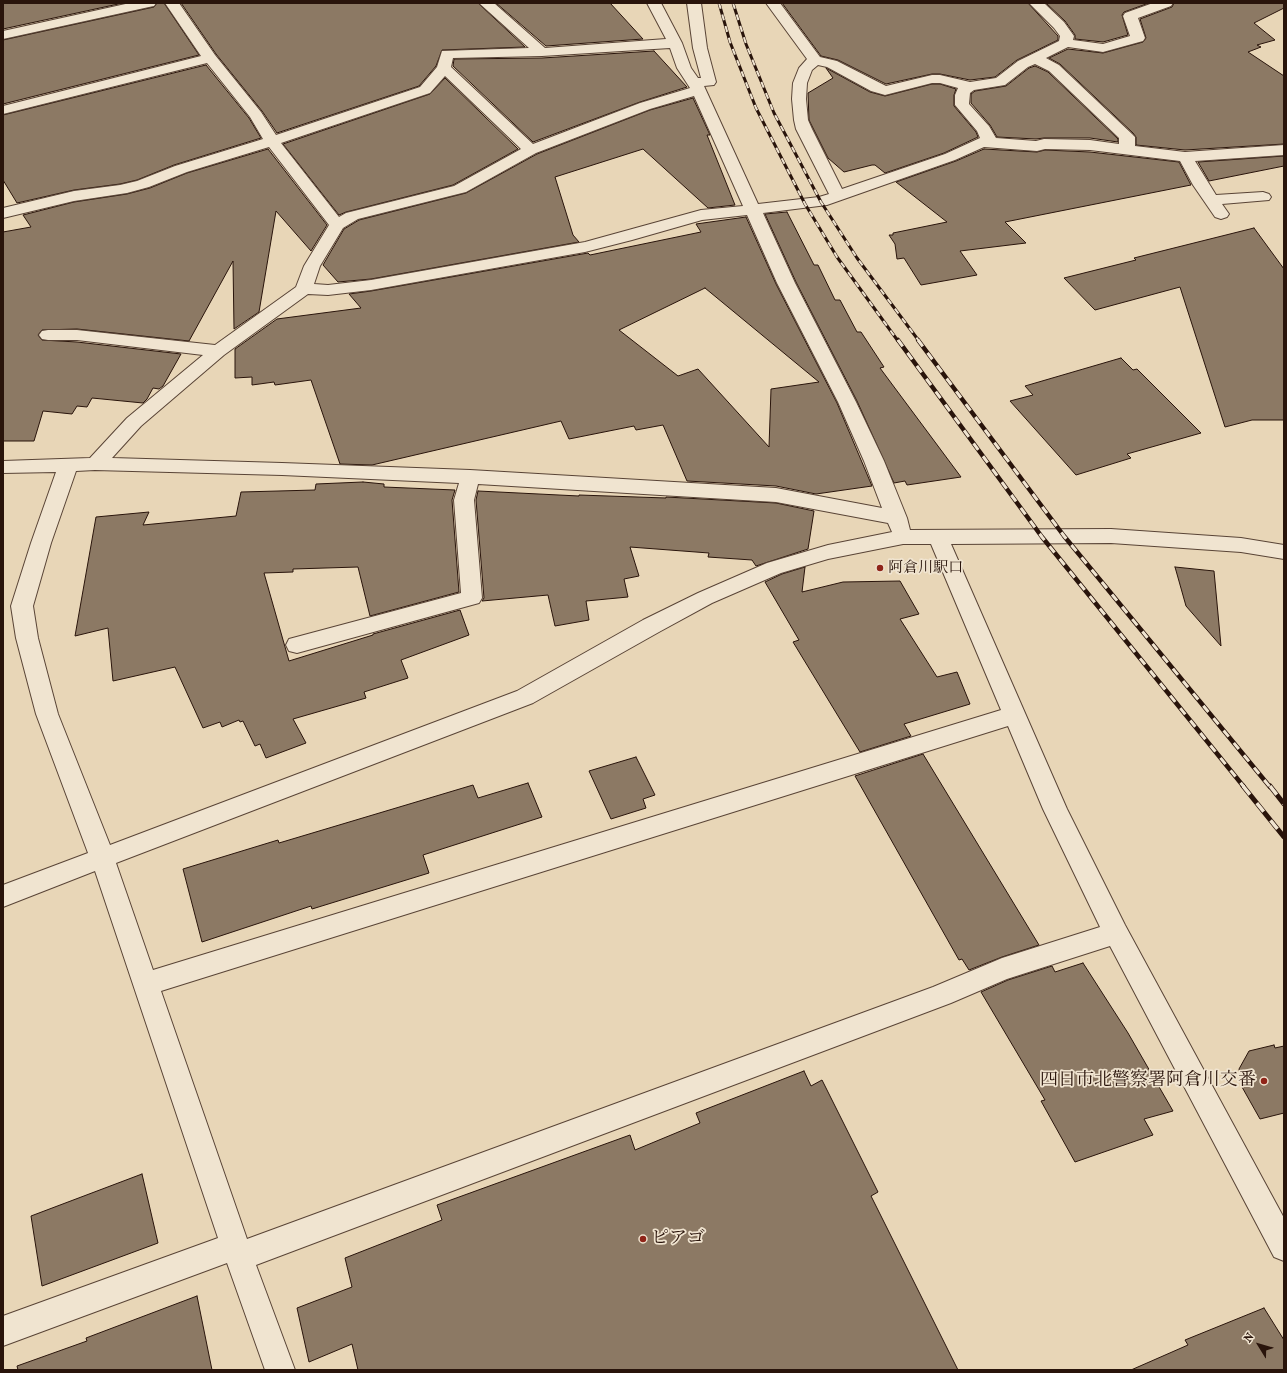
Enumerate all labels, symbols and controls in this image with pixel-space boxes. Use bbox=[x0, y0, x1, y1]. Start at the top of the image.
place label: 阿倉川駅口 bbox=[888, 559, 963, 577]
marker: 阿倉川駅口 bbox=[875, 563, 885, 573]
place label: 四日市北警察署阿倉川交番 bbox=[1040, 1070, 1256, 1092]
marker: 四日市北警察署阿倉川交番 bbox=[1259, 1076, 1269, 1086]
place label: ピアゴ bbox=[651, 1228, 705, 1250]
marker: ピアゴ bbox=[638, 1234, 648, 1244]
north arrow bbox=[1239, 1325, 1279, 1365]
text: N bbox=[1241, 1330, 1257, 1345]

